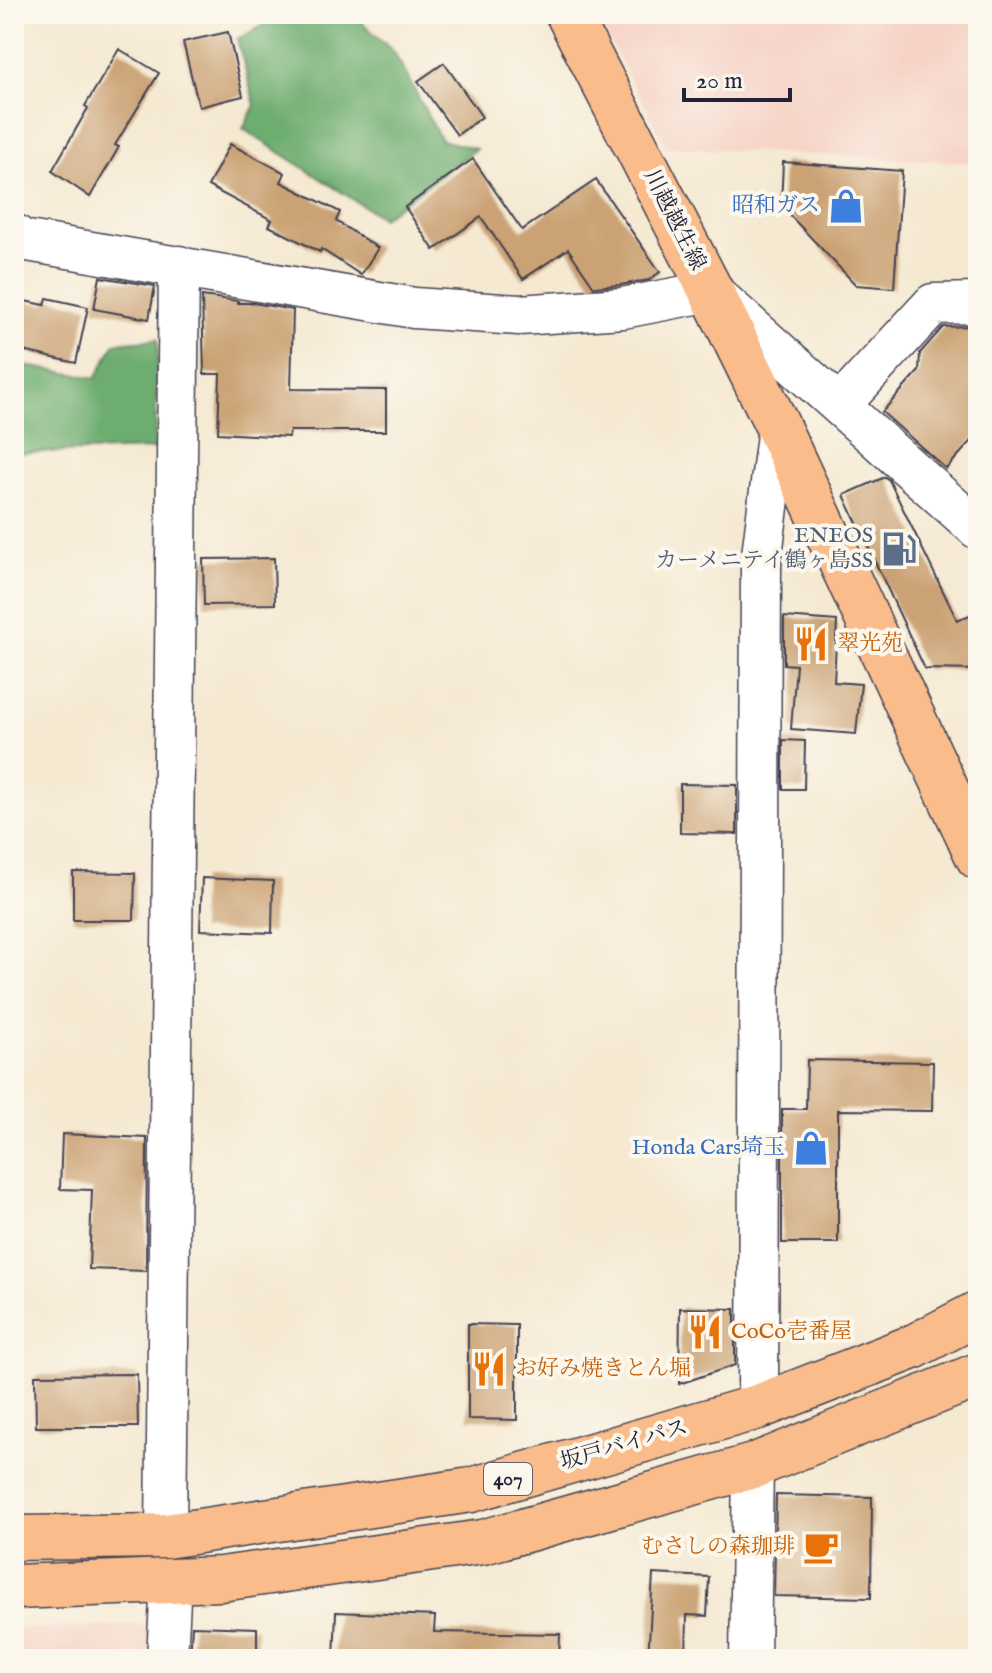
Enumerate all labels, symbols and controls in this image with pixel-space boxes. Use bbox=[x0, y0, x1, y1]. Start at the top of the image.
scale bar bbox=[684, 52, 790, 102]
text: 20 m bbox=[696, 66, 743, 97]
street label: 川越越生線 bbox=[637, 165, 711, 275]
shop icon: 昭和ガス bbox=[827, 187, 865, 225]
place label: 昭和ガス bbox=[732, 192, 820, 220]
place label: ENEOS カーメニテイ鶴ヶ島SS bbox=[655, 522, 873, 575]
fuel station icon: ENEOS カーメニテイ鶴ヶ島SS bbox=[880, 530, 918, 568]
restaurant icon: 翠光苑 bbox=[792, 625, 830, 663]
place label: 翠光苑 bbox=[837, 630, 903, 658]
shop icon: Honda Cars埼玉 bbox=[792, 1129, 830, 1167]
place label: Honda Cars埼玉 bbox=[632, 1134, 785, 1162]
restaurant icon: CoCo壱番屋 bbox=[686, 1313, 724, 1351]
place label: CoCo壱番屋 bbox=[731, 1318, 852, 1346]
restaurant icon: お好み焼きとん堀 bbox=[470, 1350, 508, 1388]
place label: お好み焼きとん堀 bbox=[515, 1355, 691, 1383]
street label: 坂戸バイパス bbox=[557, 1413, 691, 1477]
road number: 407 bbox=[484, 1463, 532, 1495]
cafe icon: むさしの森珈琲 bbox=[802, 1528, 840, 1566]
place label: むさしの森珈琲 bbox=[641, 1533, 795, 1561]

